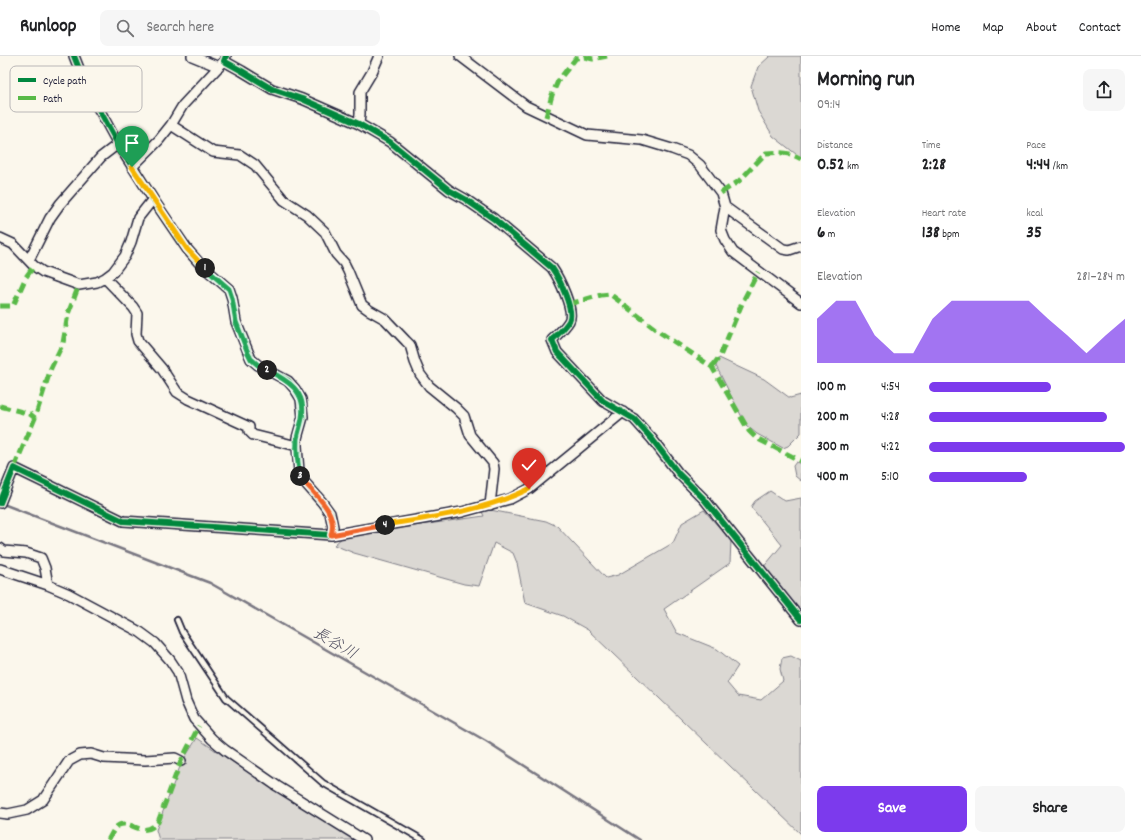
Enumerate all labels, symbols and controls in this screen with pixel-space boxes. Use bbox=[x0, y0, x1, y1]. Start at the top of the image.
search box bbox=[100, 10, 380, 46]
text: Runloop bbox=[20, 14, 76, 41]
icon: search bbox=[114, 17, 136, 39]
text: Search here bbox=[146, 17, 214, 39]
text: Home bbox=[931, 18, 960, 38]
text: Map bbox=[982, 18, 1004, 38]
text: About bbox=[1026, 18, 1057, 38]
text: Contact bbox=[1079, 18, 1121, 38]
text: Morning run bbox=[817, 65, 915, 96]
legend bbox=[10, 66, 142, 112]
button: share bbox=[1083, 69, 1125, 111]
text: Cycle path bbox=[43, 74, 87, 90]
text: Path bbox=[43, 92, 62, 108]
text: 09:14 bbox=[817, 96, 840, 115]
pin bbox=[115, 126, 149, 167]
icon: arrive bbox=[121, 132, 143, 154]
text: Distance bbox=[817, 138, 853, 154]
text: Time bbox=[922, 138, 940, 154]
text: Pace bbox=[1026, 138, 1046, 154]
text: 0.52 bbox=[817, 154, 844, 178]
text: 2:28 bbox=[922, 154, 946, 178]
text: 4:44 bbox=[1026, 154, 1050, 178]
text: km bbox=[844, 159, 859, 175]
text: /km bbox=[1050, 159, 1068, 175]
text: Elevation bbox=[817, 206, 855, 222]
text: Heart rate bbox=[922, 206, 966, 222]
text: kcal bbox=[1026, 206, 1043, 222]
text: 6 bbox=[817, 222, 825, 246]
text: 138 bbox=[922, 222, 940, 246]
text: 35 bbox=[1026, 222, 1042, 246]
text: m bbox=[825, 227, 835, 243]
text: bpm bbox=[940, 227, 960, 243]
pin: 1 bbox=[195, 258, 215, 278]
text: 1 bbox=[204, 260, 206, 276]
text: Elevation bbox=[817, 268, 862, 287]
text: 281–284 m bbox=[1077, 268, 1125, 287]
pin: 2 bbox=[257, 360, 277, 380]
text: 2 bbox=[265, 362, 269, 378]
text: 100 m bbox=[817, 378, 846, 397]
text: 4:54 bbox=[881, 378, 900, 397]
text: 200 m bbox=[817, 408, 849, 427]
text: 4:28 bbox=[881, 408, 899, 427]
text: 300 m bbox=[817, 438, 849, 457]
text: 4:22 bbox=[881, 438, 900, 457]
pin bbox=[512, 448, 546, 489]
icon: check bbox=[518, 454, 540, 476]
pin: 3 bbox=[290, 466, 310, 486]
text: 3 bbox=[298, 468, 302, 484]
text: 400 m bbox=[817, 468, 848, 487]
text: 5:10 bbox=[881, 468, 899, 487]
pin: 4 bbox=[375, 515, 395, 535]
text: 4 bbox=[383, 517, 387, 533]
water label: 長谷川 bbox=[308, 622, 361, 666]
button: Save bbox=[817, 786, 967, 832]
button: Share bbox=[975, 786, 1125, 832]

